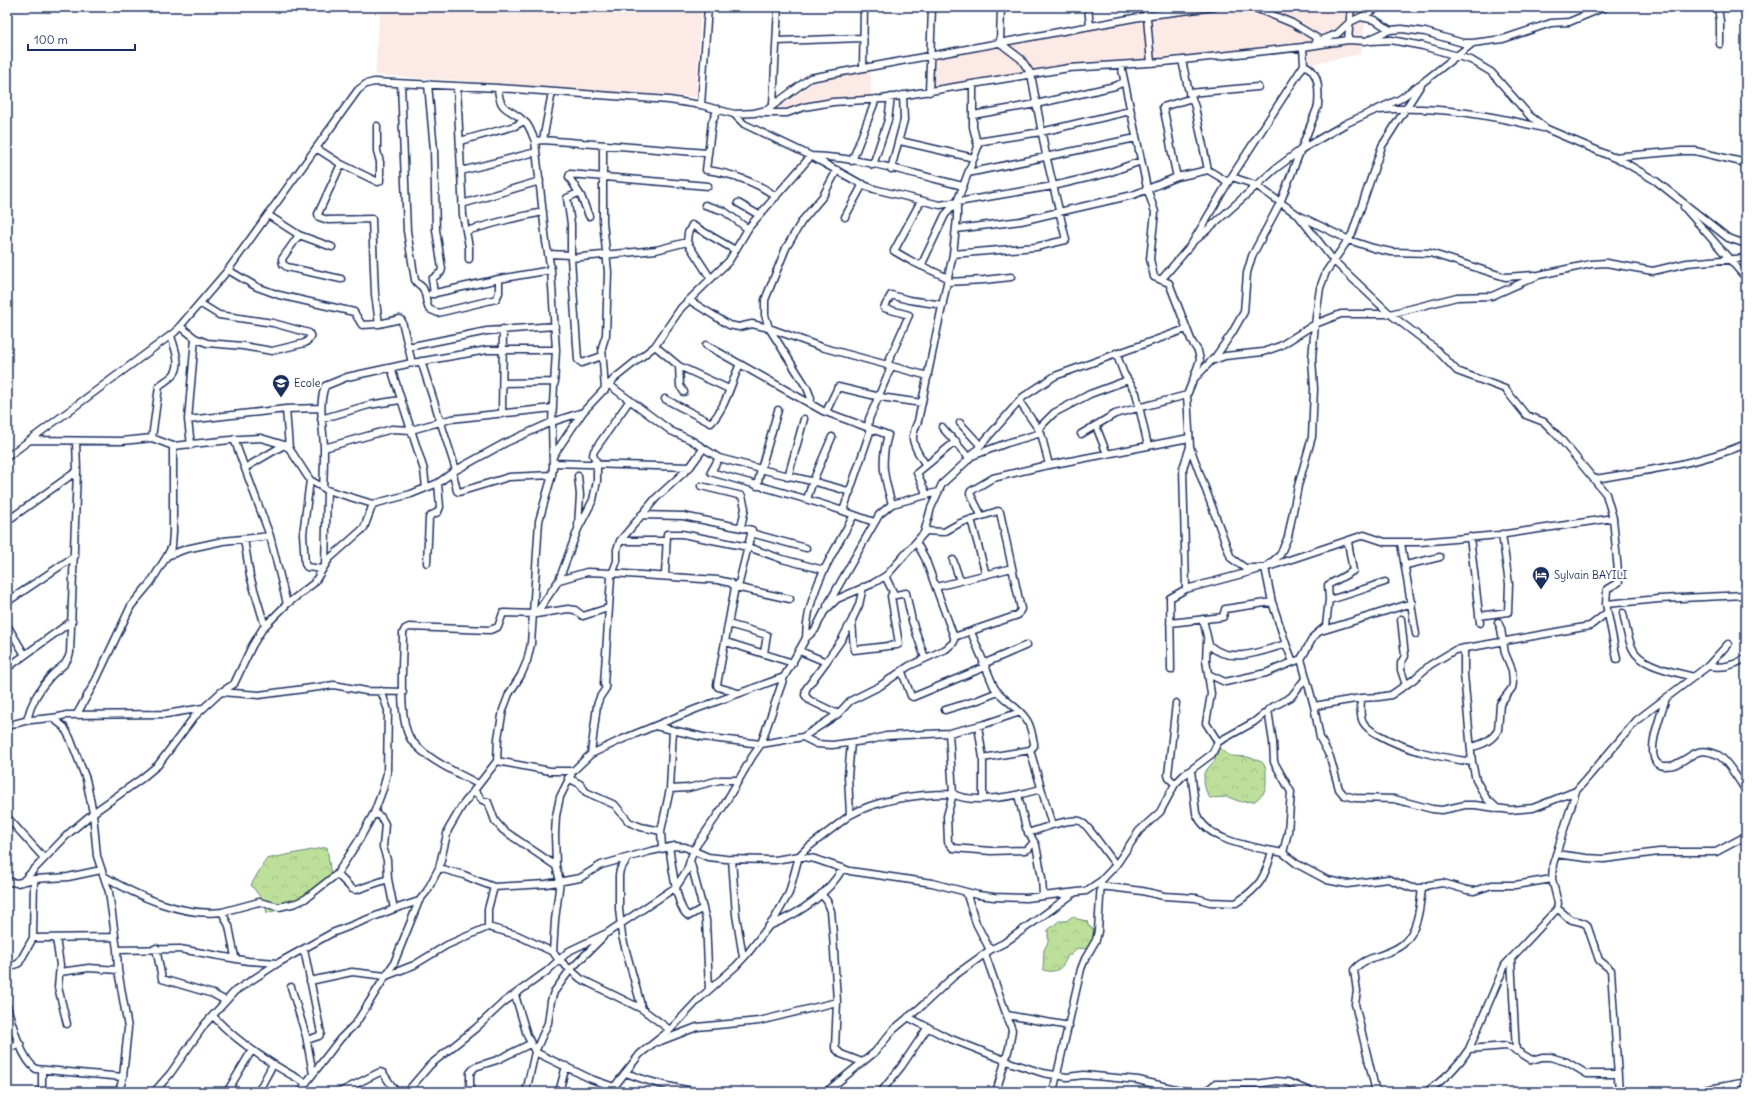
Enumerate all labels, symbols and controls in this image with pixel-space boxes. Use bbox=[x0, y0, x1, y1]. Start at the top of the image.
scale bar bbox=[28, 26, 135, 52]
text: 100 m bbox=[34, 32, 68, 47]
school or university icon: Ecole bbox=[271, 373, 291, 398]
place label: Ecole bbox=[294, 376, 320, 390]
hotel icon: Sylvain BAYILI bbox=[1531, 565, 1551, 590]
place label: Sylvain BAYILI bbox=[1554, 568, 1628, 582]

